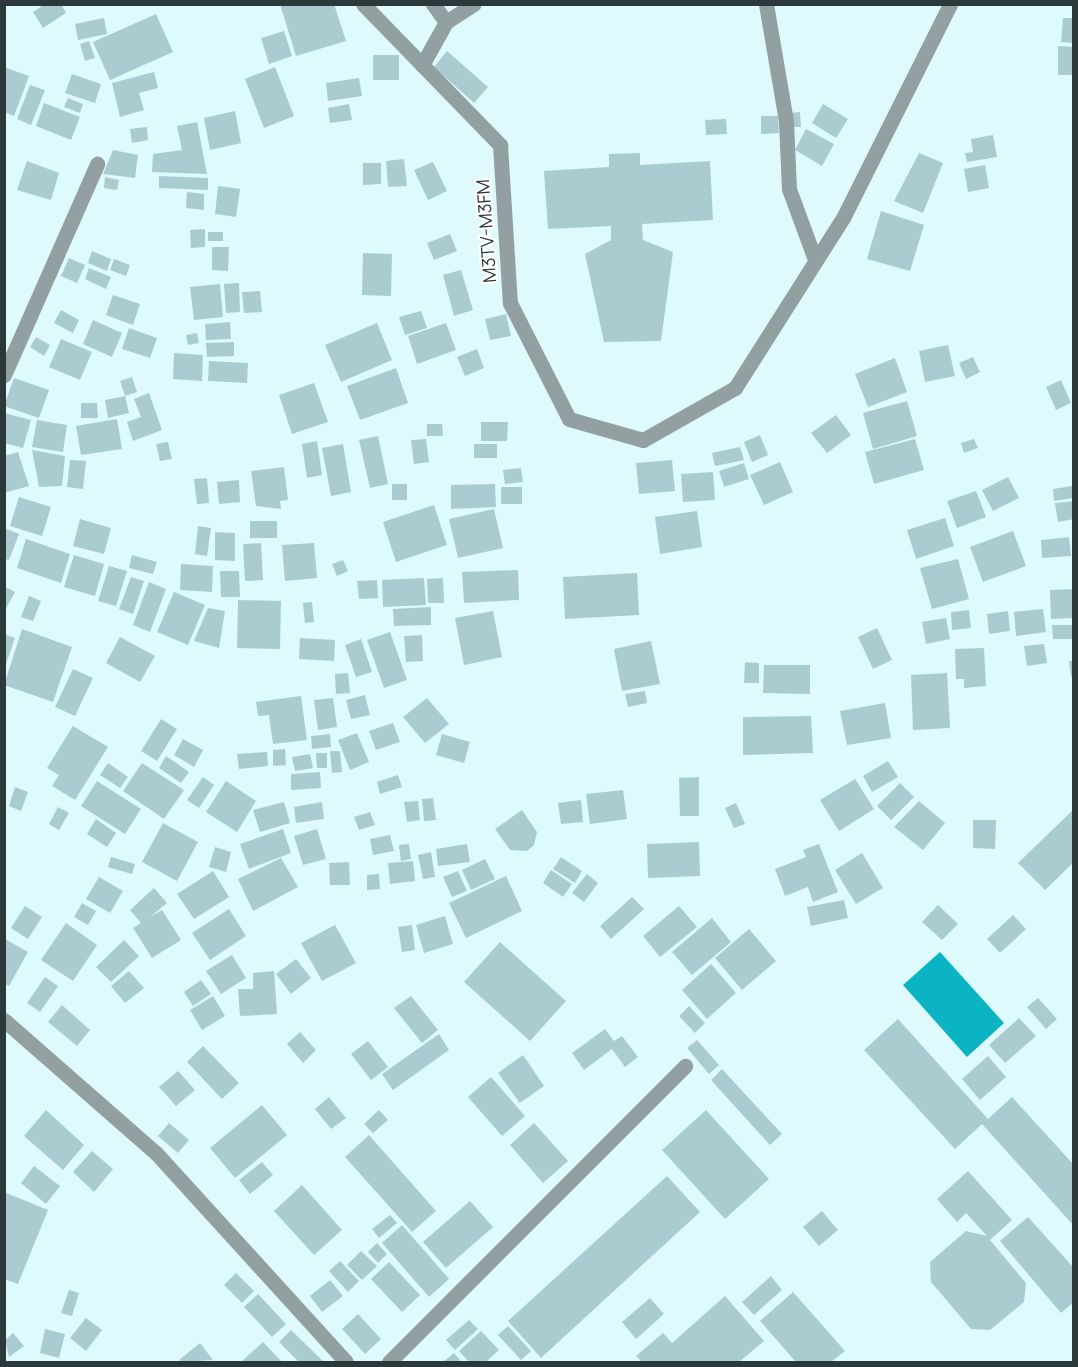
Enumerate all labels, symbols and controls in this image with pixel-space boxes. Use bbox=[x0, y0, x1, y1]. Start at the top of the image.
street label: M3TV-M3FM bbox=[472, 179, 500, 283]

